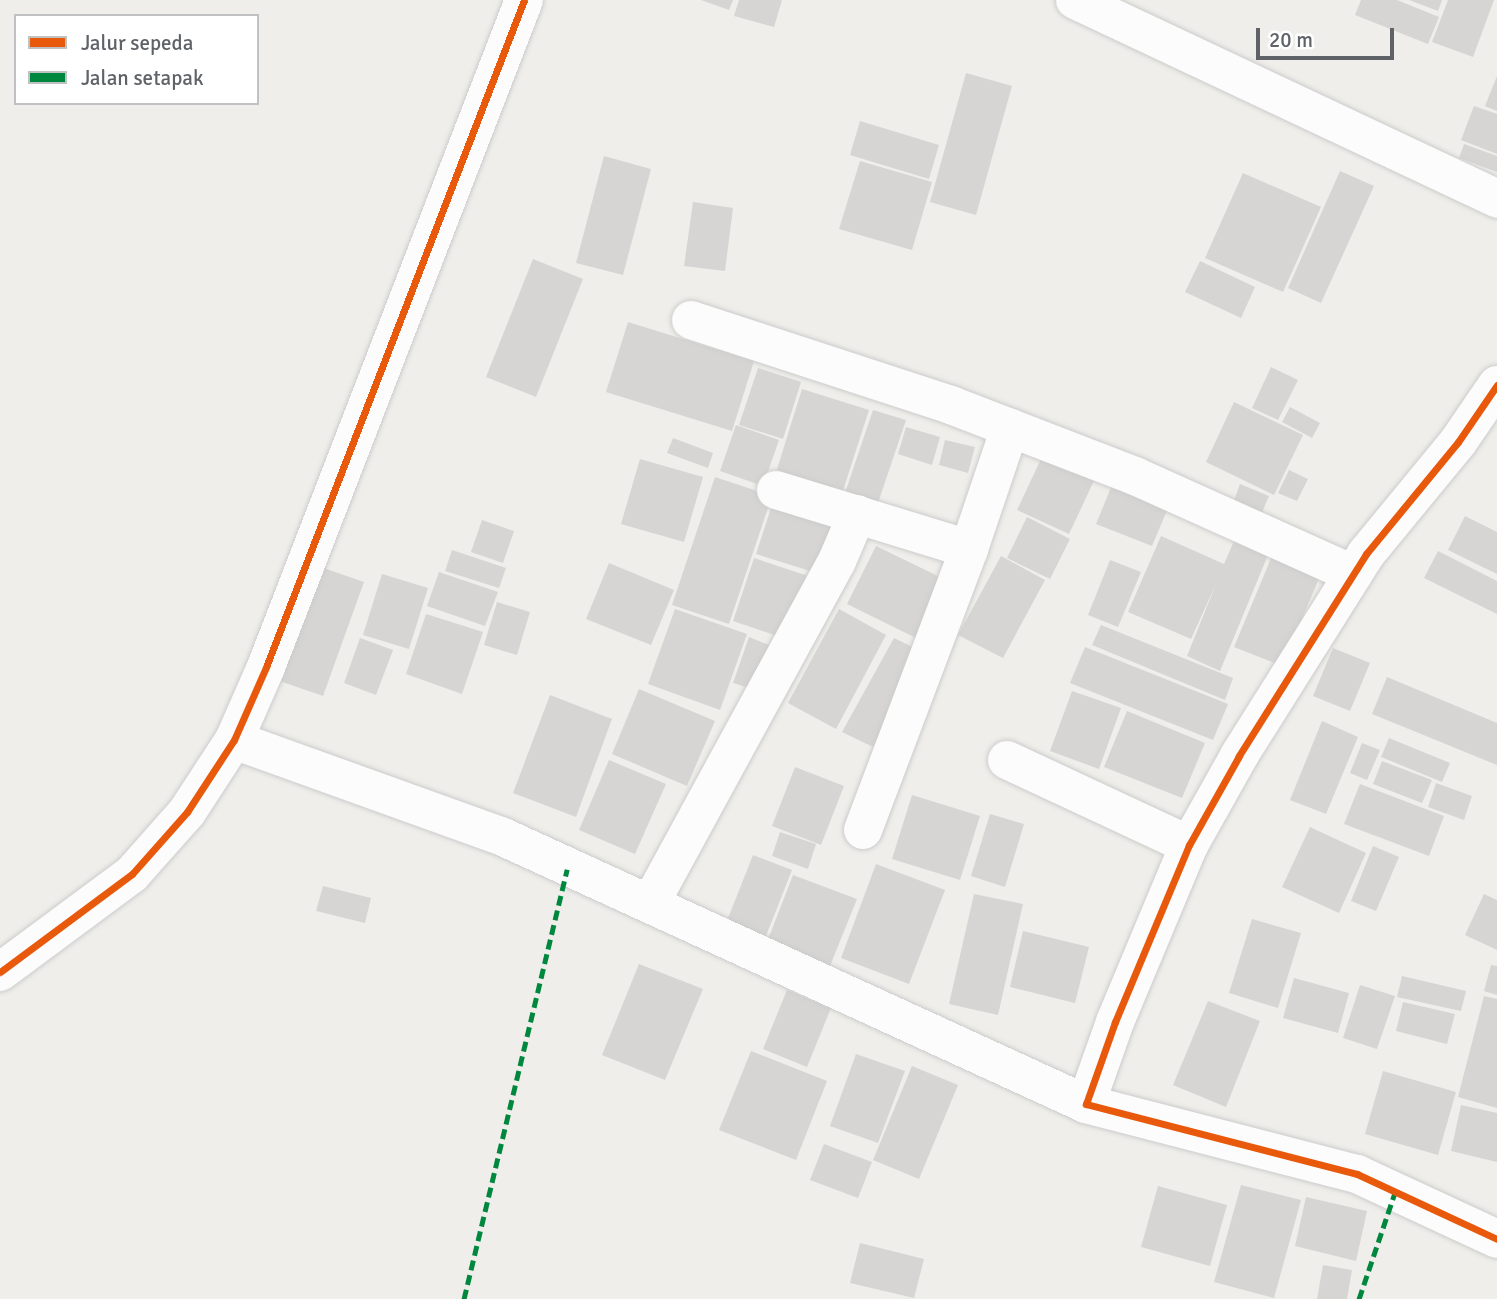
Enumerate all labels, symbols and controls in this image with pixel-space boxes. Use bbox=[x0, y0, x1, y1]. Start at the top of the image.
legend bbox=[14, 14, 259, 105]
scale bar bbox=[1259, 14, 1397, 58]
text: 20 m bbox=[1269, 27, 1313, 53]
text: Jalur sepeda bbox=[81, 30, 193, 56]
text: Jalan setapak bbox=[81, 65, 203, 91]

